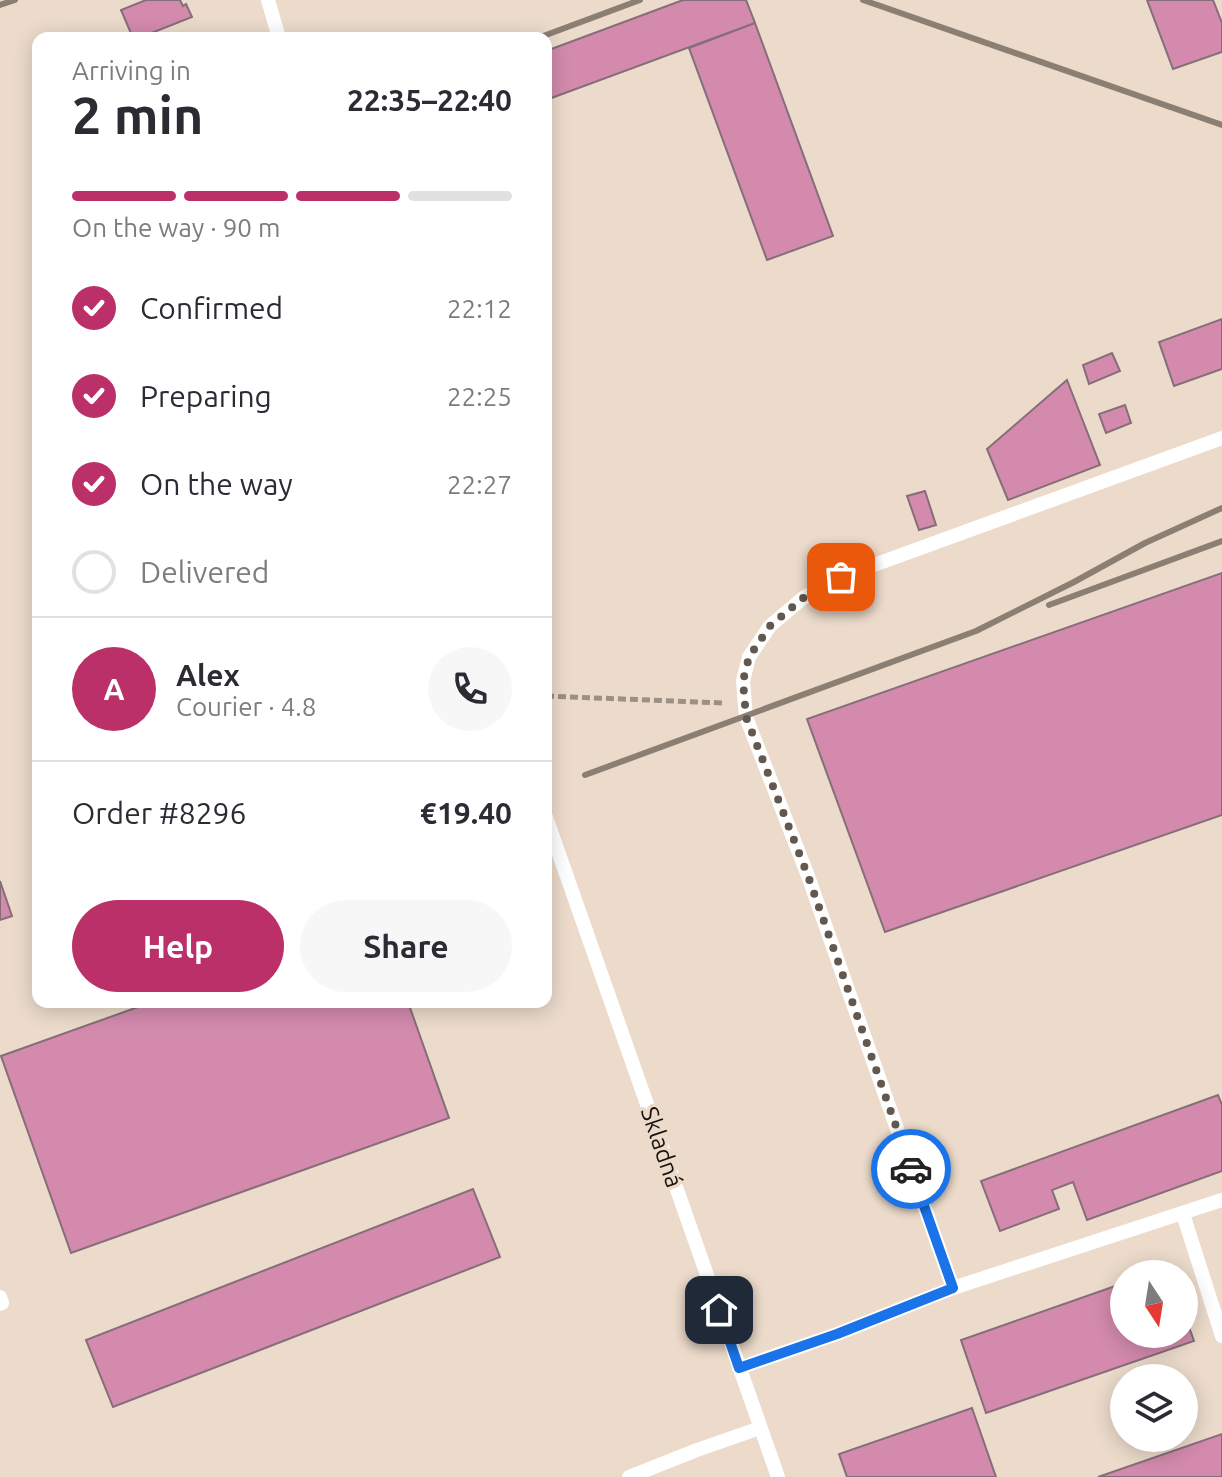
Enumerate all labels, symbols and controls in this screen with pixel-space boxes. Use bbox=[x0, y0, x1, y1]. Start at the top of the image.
text: Arriving in bbox=[72, 56, 191, 85]
text: 22:35–22:40 bbox=[347, 83, 512, 117]
text: 2 min bbox=[72, 86, 203, 144]
text: On the way · 90 m bbox=[72, 213, 280, 242]
icon: check bbox=[72, 286, 116, 330]
text: Confirmed bbox=[140, 291, 283, 325]
text: 22:12 bbox=[447, 294, 512, 323]
icon: check bbox=[72, 374, 116, 418]
text: Preparing bbox=[140, 379, 272, 413]
text: 22:25 bbox=[447, 382, 512, 411]
icon: check bbox=[72, 462, 116, 506]
text: On the way bbox=[140, 467, 293, 501]
text: 22:27 bbox=[447, 470, 512, 499]
pin bbox=[807, 543, 875, 611]
text: Delivered bbox=[140, 555, 269, 589]
icon: bag bbox=[819, 555, 863, 599]
button: phone bbox=[428, 647, 512, 731]
text: Alex bbox=[176, 658, 240, 692]
text: A bbox=[103, 672, 125, 706]
text: Courier · 4.8 bbox=[176, 692, 316, 721]
text: Order #8296 bbox=[72, 796, 246, 830]
text: €19.40 bbox=[420, 796, 512, 830]
button: Help bbox=[72, 900, 284, 992]
button: Share bbox=[300, 900, 512, 992]
street label: Skladná bbox=[636, 1103, 688, 1191]
courier bbox=[871, 1129, 951, 1209]
icon: car bbox=[889, 1147, 933, 1191]
north arrow bbox=[1110, 1260, 1198, 1348]
map controls bbox=[1110, 1260, 1198, 1452]
pin bbox=[685, 1276, 753, 1344]
icon: home bbox=[697, 1288, 741, 1332]
button: layers bbox=[1110, 1364, 1198, 1452]

